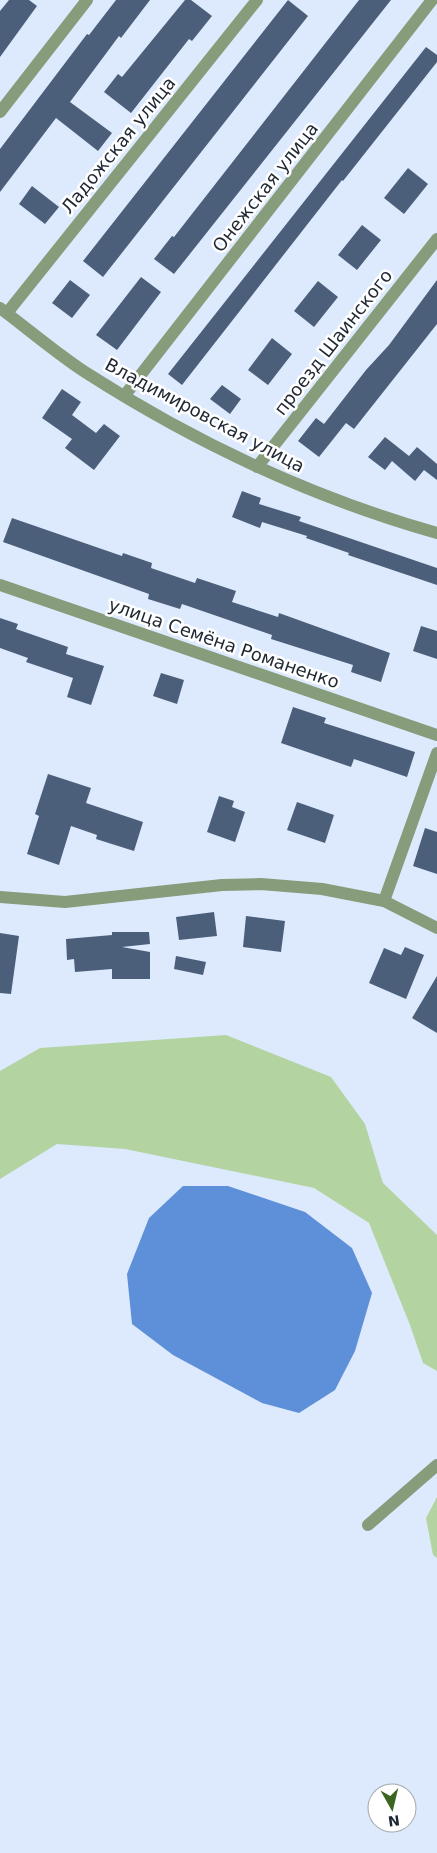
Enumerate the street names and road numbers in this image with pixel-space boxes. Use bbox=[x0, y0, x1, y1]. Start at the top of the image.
street label: Ладожская улица bbox=[56, 72, 180, 218]
street label: Онежская улица bbox=[208, 118, 322, 256]
street label: проезд Шаинского bbox=[270, 265, 396, 419]
street label: Владимировская улица bbox=[102, 353, 308, 477]
street label: улица Семёна Романенко bbox=[106, 594, 342, 692]

